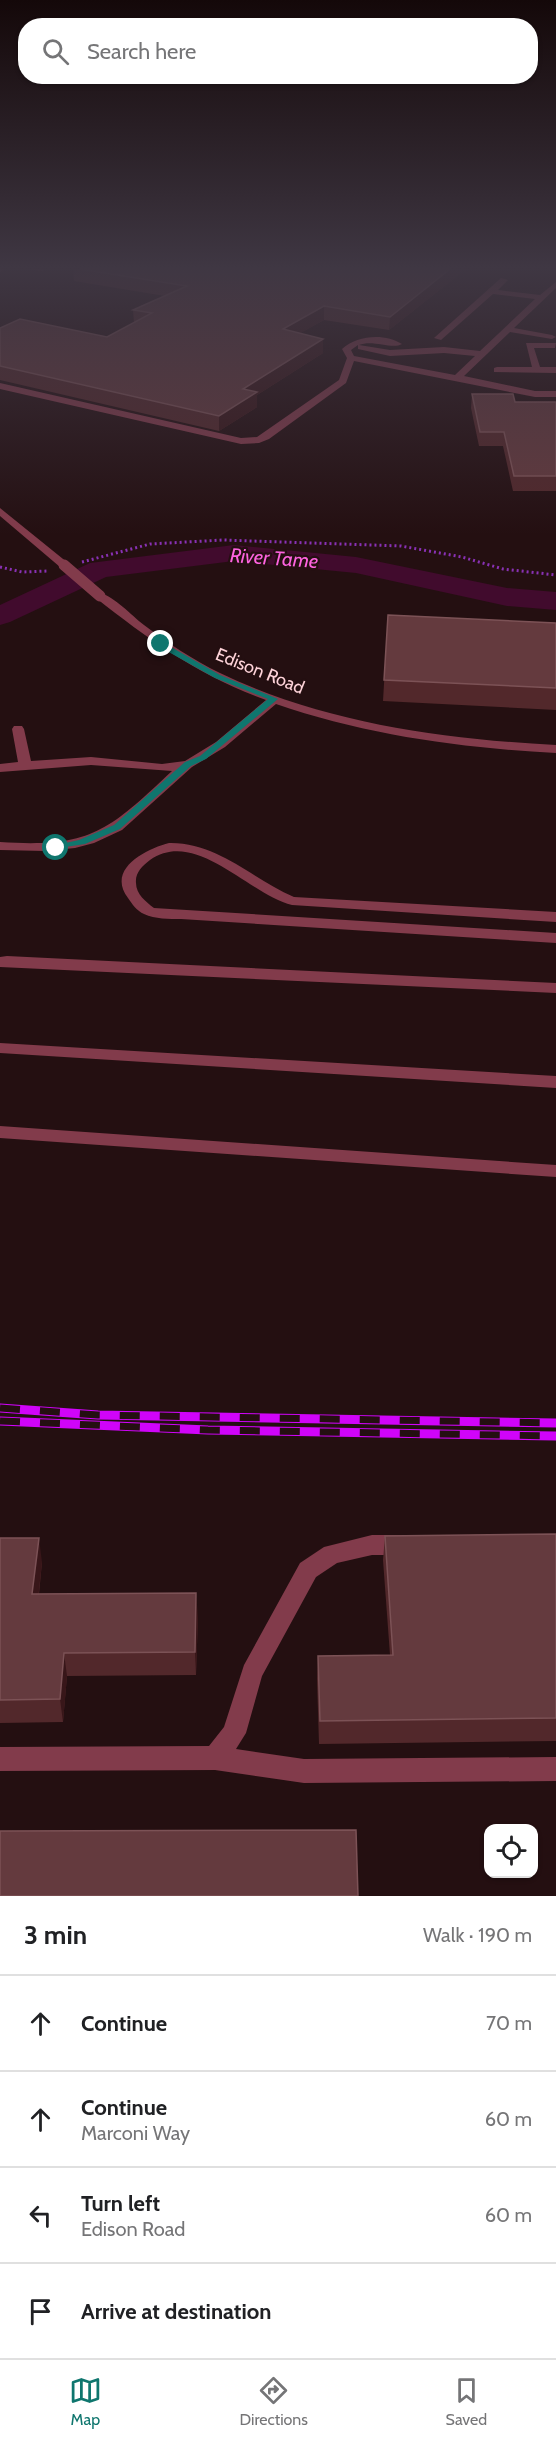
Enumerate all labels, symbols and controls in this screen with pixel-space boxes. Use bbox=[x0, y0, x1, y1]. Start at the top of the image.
search box bbox=[18, 18, 538, 84]
icon: search bbox=[39, 35, 72, 68]
text: Search here bbox=[87, 38, 196, 65]
water label: River Tame bbox=[229, 543, 319, 573]
route end bbox=[147, 630, 173, 656]
street label: Edison Road bbox=[212, 643, 308, 699]
route start bbox=[42, 834, 68, 860]
map controls bbox=[484, 1824, 538, 1878]
button: locate bbox=[484, 1824, 538, 1878]
text: 3 min bbox=[24, 1919, 87, 1951]
text: Walk · 190 m bbox=[423, 1923, 532, 1947]
icon: ahead bbox=[24, 2007, 57, 2040]
text: Continue bbox=[81, 2010, 167, 2037]
text: 70 m bbox=[486, 2011, 532, 2035]
text: Continue bbox=[81, 2094, 167, 2121]
icon: ahead bbox=[24, 2103, 57, 2136]
text: 60 m bbox=[485, 2107, 532, 2131]
text: Marconi Way bbox=[81, 2121, 190, 2145]
text: Turn left bbox=[81, 2190, 160, 2217]
icon: left bbox=[24, 2199, 57, 2232]
text: 60 m bbox=[485, 2203, 532, 2227]
text: Edison Road bbox=[81, 2217, 185, 2241]
icon: arrive bbox=[24, 2295, 57, 2328]
text: Arrive at destination bbox=[81, 2298, 271, 2325]
tab: Map bbox=[69, 2374, 102, 2429]
tab: Directions bbox=[240, 2374, 308, 2429]
tab: Saved bbox=[446, 2374, 487, 2429]

